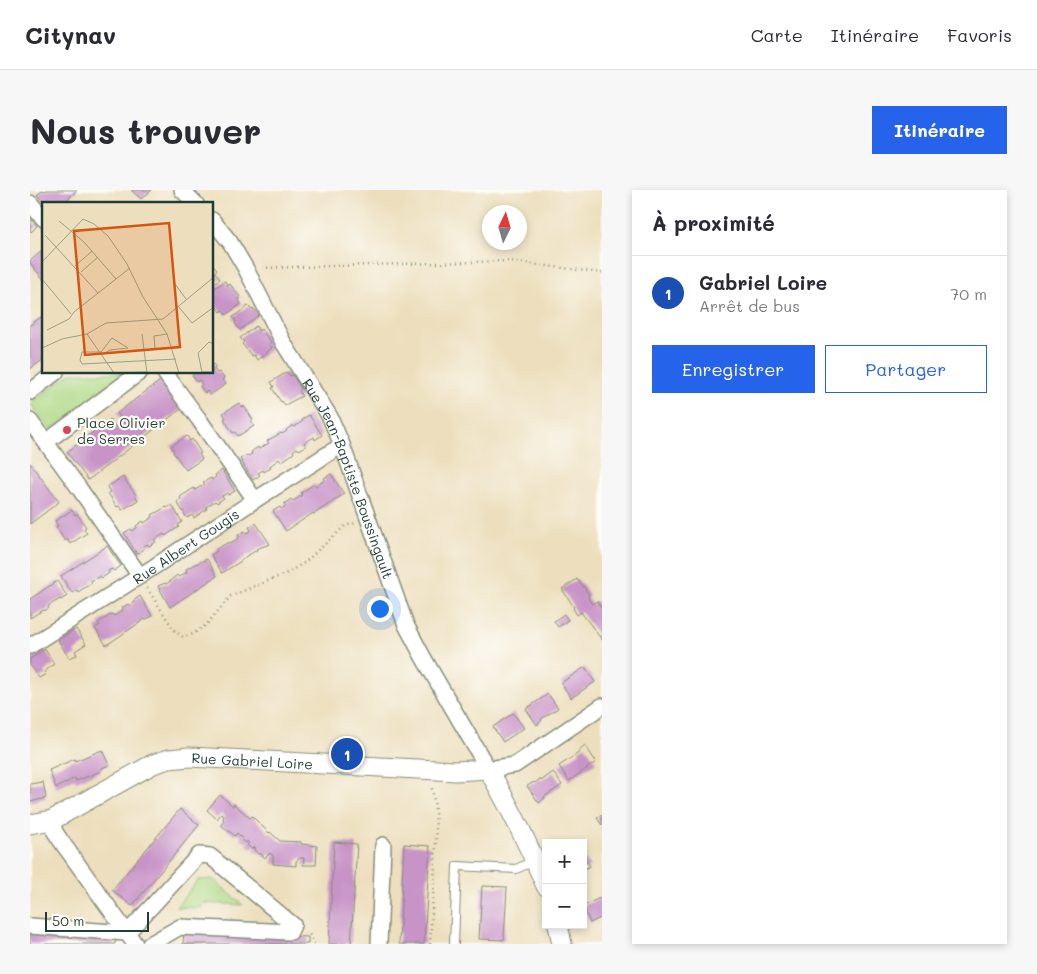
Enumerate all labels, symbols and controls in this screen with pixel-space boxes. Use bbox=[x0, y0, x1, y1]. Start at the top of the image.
text: Citynav bbox=[25, 19, 116, 50]
text: Carte bbox=[751, 23, 803, 47]
text: Itinéraire bbox=[831, 23, 919, 47]
text: Favoris bbox=[947, 23, 1012, 47]
button: Itinéraire bbox=[872, 106, 1007, 154]
text: Nous trouver bbox=[30, 107, 261, 153]
inset map bbox=[42, 202, 214, 374]
north arrow bbox=[482, 205, 527, 250]
text: À proximité bbox=[652, 209, 775, 236]
text: Gabriel Loire bbox=[699, 270, 827, 295]
text: 1 bbox=[664, 283, 672, 304]
text: 70 m bbox=[950, 283, 987, 304]
text: Arrêt de bus bbox=[699, 295, 800, 316]
button: Enregistrer bbox=[652, 345, 815, 393]
button: Partager bbox=[825, 345, 987, 393]
street label: Rue Jean-Baptiste Boussingault bbox=[298, 375, 398, 581]
place label: Place Olivier de Serres bbox=[77, 413, 165, 448]
marker: Place Olivier de Serres bbox=[61, 424, 73, 436]
street label: Rue Albert Gougis bbox=[129, 504, 242, 588]
your location bbox=[367, 596, 393, 622]
pin: 1 bbox=[331, 735, 363, 773]
street label: Rue Gabriel Loire bbox=[191, 748, 313, 773]
map controls bbox=[542, 839, 587, 929]
button: + bbox=[542, 839, 587, 884]
button: − bbox=[542, 884, 587, 929]
scale bar bbox=[45, 909, 149, 932]
text: 50 m bbox=[52, 911, 84, 930]

